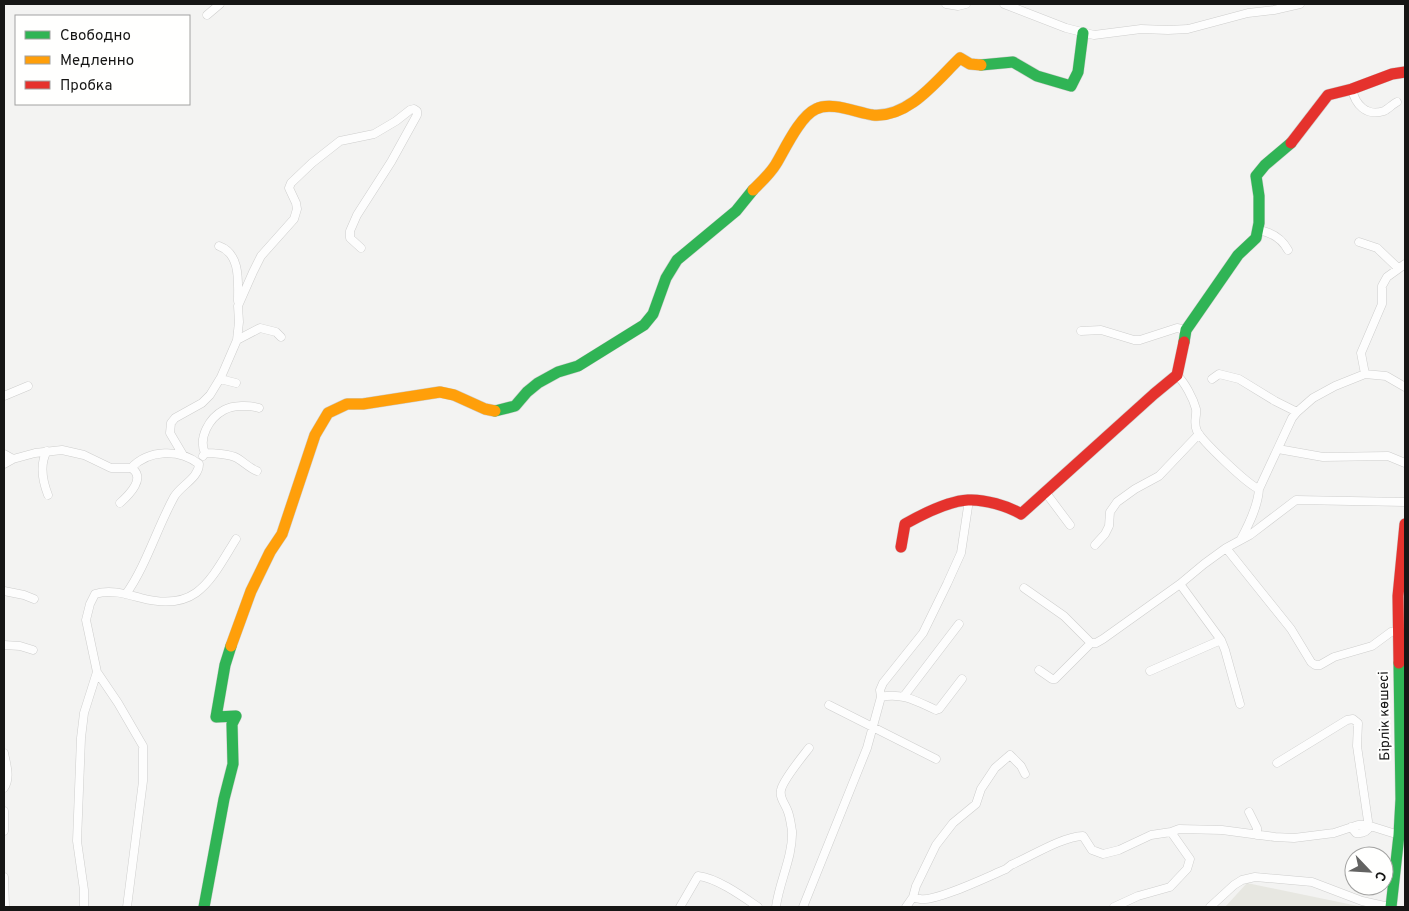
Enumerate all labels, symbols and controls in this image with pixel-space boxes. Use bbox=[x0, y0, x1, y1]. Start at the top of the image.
legend bbox=[15, 15, 190, 105]
text: Свободно bbox=[60, 27, 131, 46]
text: Медленно bbox=[60, 52, 134, 71]
text: Пробка bbox=[60, 77, 112, 96]
street label: Бірлік көшесі bbox=[1376, 671, 1394, 761]
north arrow bbox=[1344, 846, 1394, 896]
text: С bbox=[1370, 868, 1389, 884]

